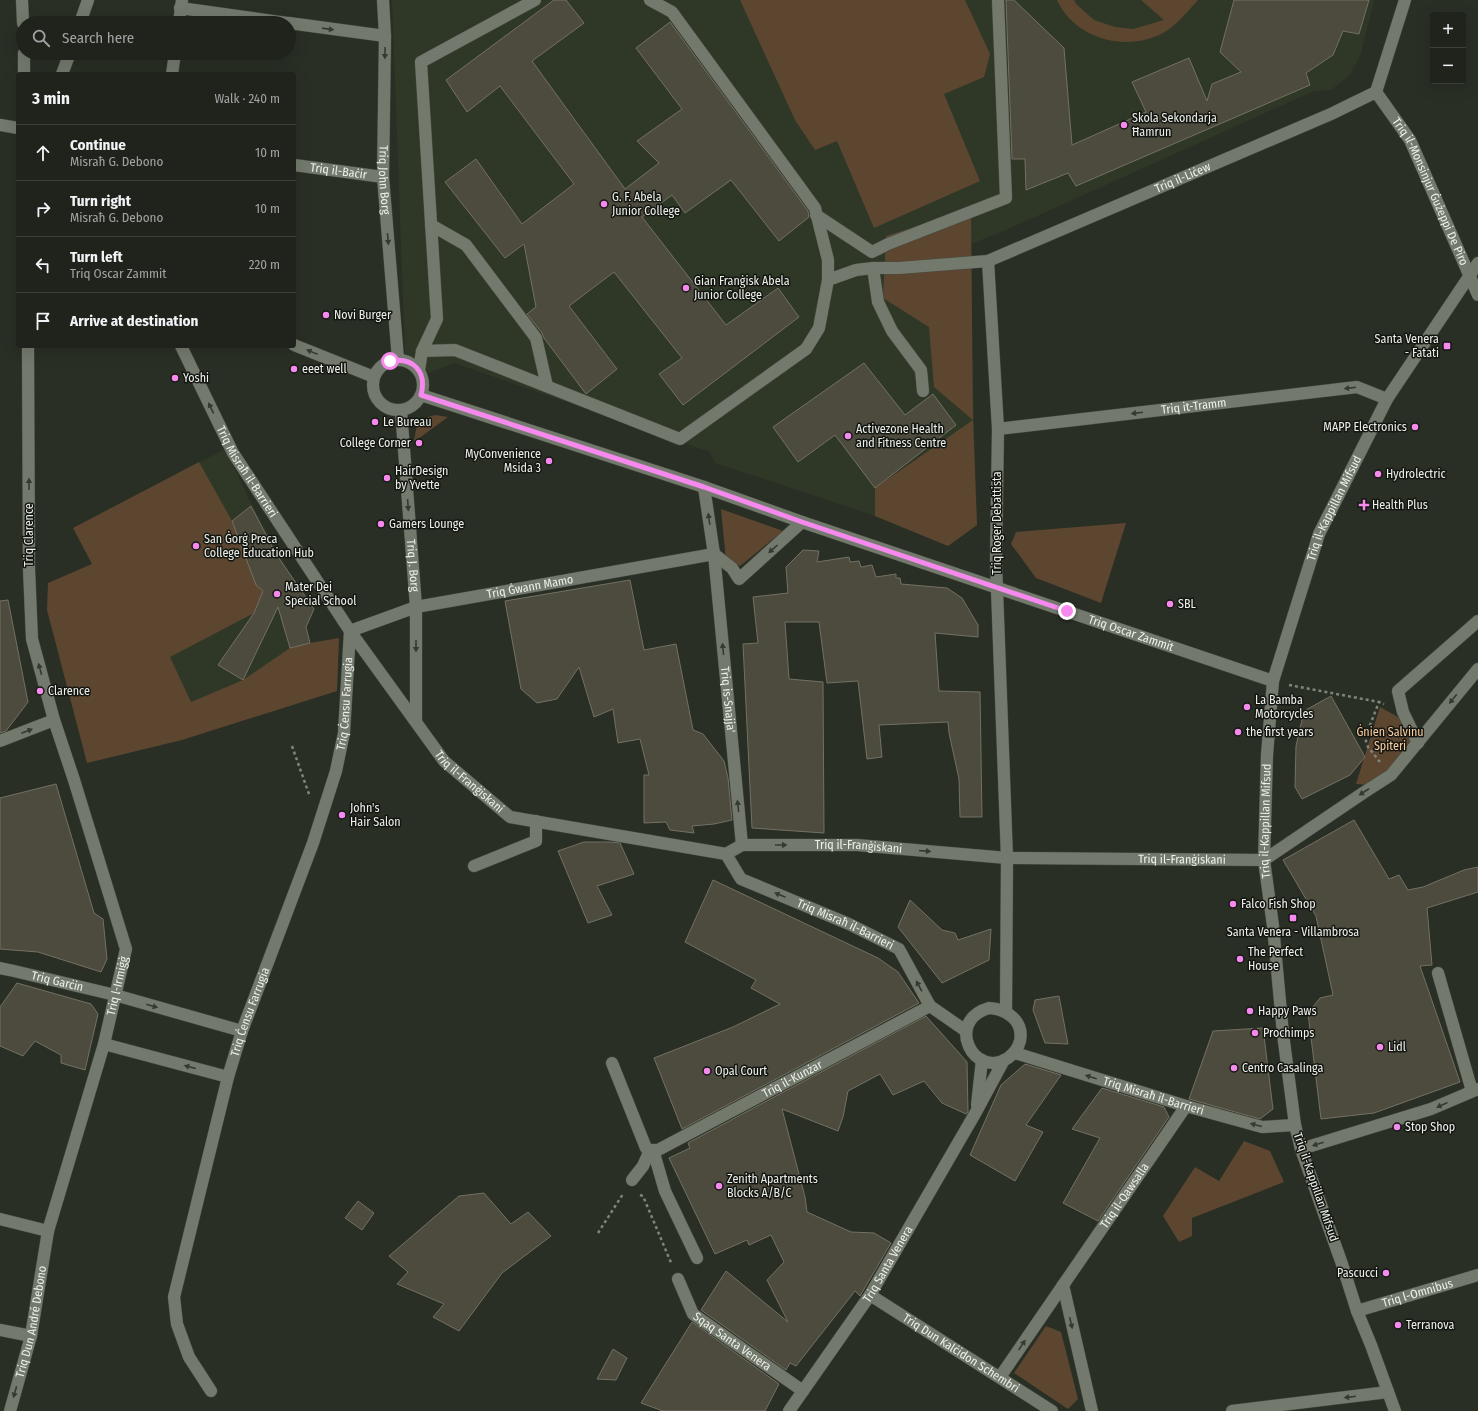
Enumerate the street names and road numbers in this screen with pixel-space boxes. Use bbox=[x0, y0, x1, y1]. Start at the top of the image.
street label: Triq il-Monsinjur Ġużeppi De Piro bbox=[1389, 115, 1471, 267]
street label: Triq John Borg bbox=[376, 145, 393, 215]
street label: Triq il-Liċew bbox=[1153, 159, 1213, 196]
street label: Triq il-Baċir bbox=[309, 160, 369, 182]
street label: Triq it-Tramm bbox=[1160, 395, 1227, 417]
street label: Triq Misraħ il-Barrieri bbox=[214, 423, 280, 520]
street label: Triq il-Kappillan Mifsud bbox=[1304, 453, 1364, 562]
street label: Triq Roger Debattista bbox=[990, 471, 1004, 575]
street label: Triq Clarence bbox=[22, 503, 36, 567]
street label: Triq J. Borg bbox=[404, 539, 422, 593]
street label: Triq Ġwann Mamo bbox=[486, 572, 574, 601]
street label: Triq Oscar Zammit bbox=[1087, 612, 1176, 654]
street label: Triq Ċensu Farrugia bbox=[334, 657, 355, 752]
street label: Triq is-Snajja' bbox=[718, 666, 738, 733]
street label: Triq il-Franġiskani bbox=[432, 748, 507, 816]
street label: Triq il-Kappillan Mifsud bbox=[1257, 764, 1274, 879]
street label: Triq il-Franġiskani bbox=[815, 838, 903, 856]
street label: Triq il-Franġiskani bbox=[1138, 852, 1226, 867]
street label: Triq Misraħ il-Barrieri bbox=[795, 896, 896, 952]
street label: Triq l-Irmiġġ bbox=[104, 955, 131, 1017]
street label: Triq Ċensu Farrugia bbox=[228, 965, 272, 1058]
street label: Triq Garċin bbox=[30, 968, 85, 994]
street label: Triq il-Kunżar bbox=[760, 1057, 825, 1100]
street label: Triq Misraħ il-Barrieri bbox=[1101, 1074, 1206, 1118]
street label: Triq il-Kappillan Mifsud bbox=[1291, 1131, 1341, 1243]
street label: Triq il-Qawsalla bbox=[1097, 1160, 1152, 1231]
street label: Triq Santa Venera bbox=[860, 1223, 916, 1305]
street label: Triq Dun André Debono bbox=[13, 1265, 49, 1379]
street label: Triq l-Omnibus bbox=[1380, 1276, 1454, 1310]
street label: Sqaq Santa Venera bbox=[691, 1309, 774, 1374]
street label: Triq Dun Kalċidon Schembri bbox=[900, 1311, 1022, 1395]

